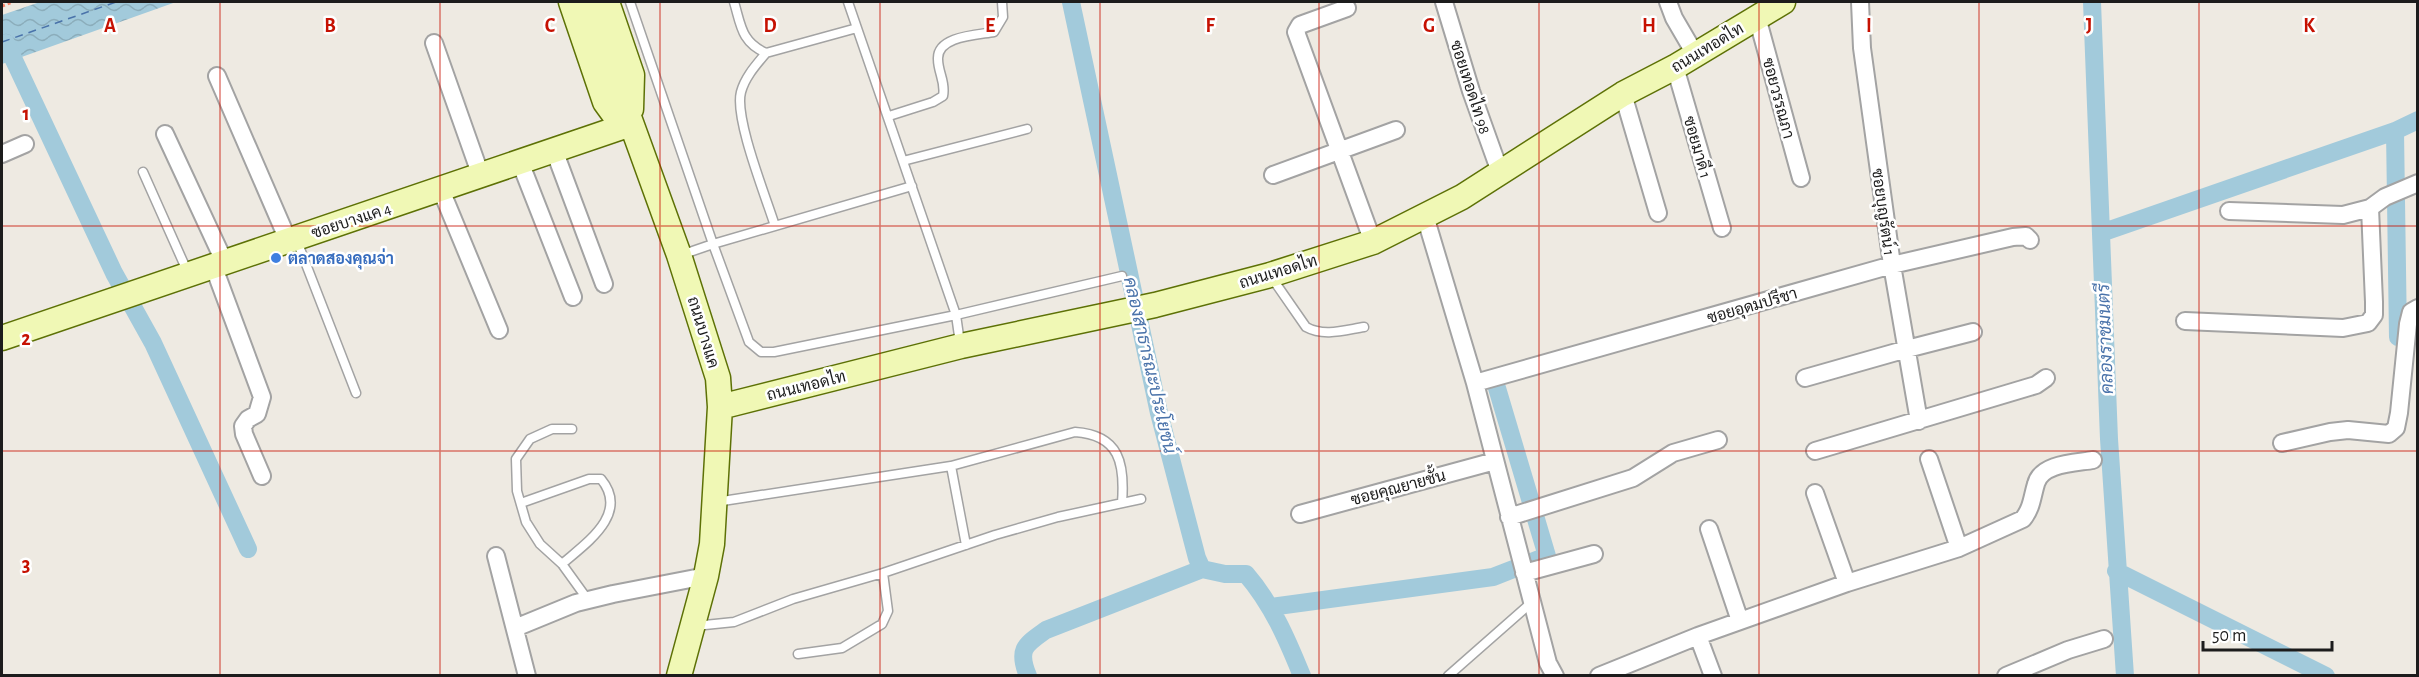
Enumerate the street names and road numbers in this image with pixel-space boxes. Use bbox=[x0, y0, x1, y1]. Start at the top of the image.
street label: ถนนเทอดไท bbox=[1667, 17, 1746, 76]
street label: ซอยเทอดไท 98 bbox=[1447, 37, 1496, 136]
street label: ซอยวรรณภา bbox=[1760, 56, 1797, 140]
street label: ซอยมาดี 1 bbox=[1681, 113, 1717, 180]
street label: ซอยบุญรัตน์ 1 bbox=[1866, 167, 1902, 257]
street label: ซอยบางแค 4 bbox=[309, 200, 394, 241]
street label: ถนนเทอดไท bbox=[1236, 249, 1319, 291]
street label: ซอยอุดมปรีชา bbox=[1704, 282, 1800, 329]
street label: ถนนบางแค bbox=[685, 295, 722, 370]
street label: ถนนเทอดไท bbox=[764, 365, 847, 404]
street label: ซอยคุณยายชั้น bbox=[1348, 461, 1448, 511]

